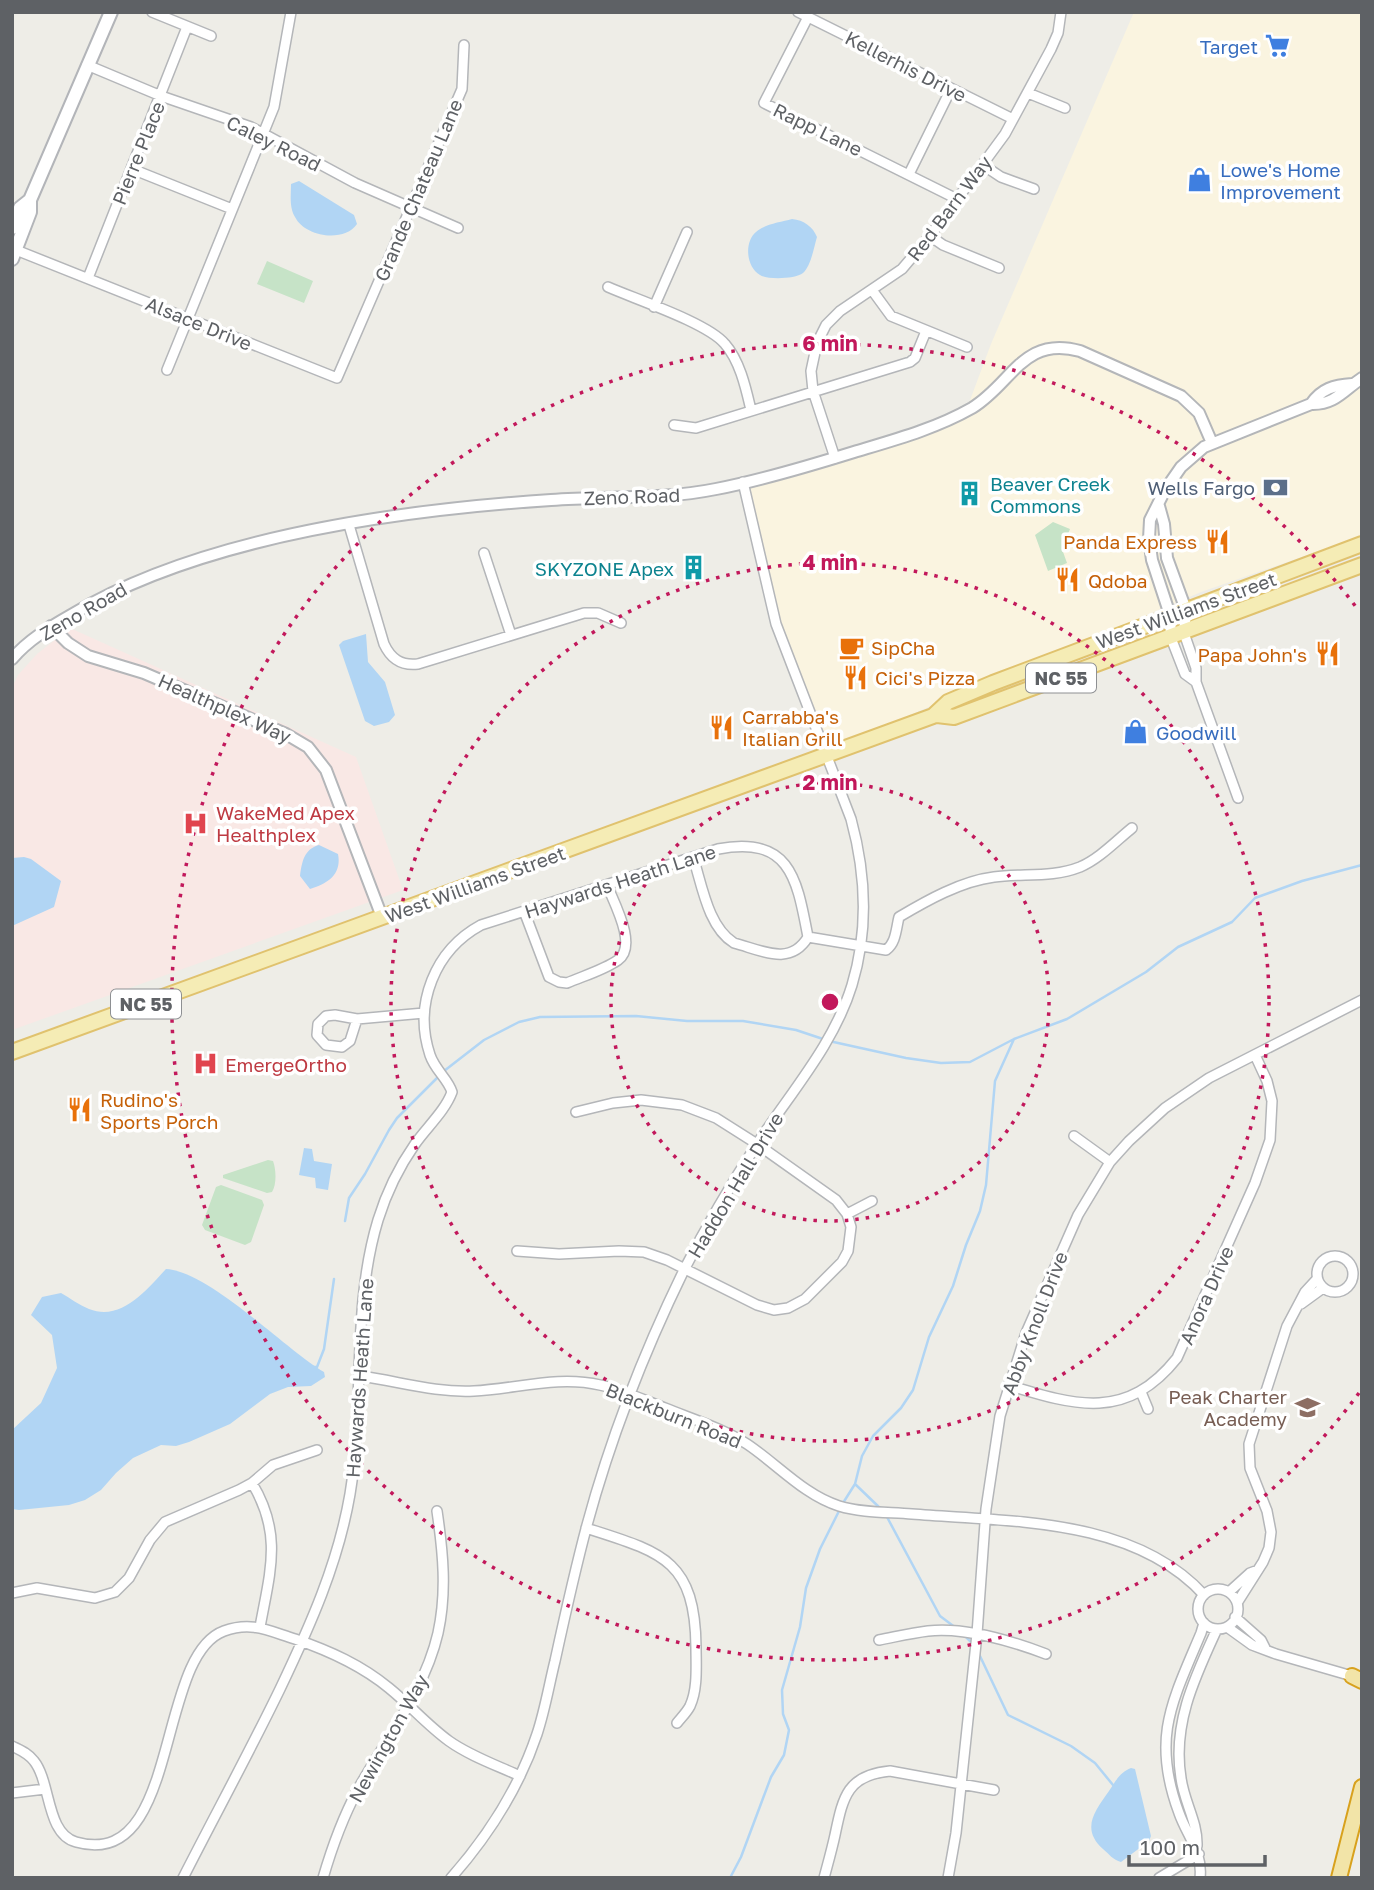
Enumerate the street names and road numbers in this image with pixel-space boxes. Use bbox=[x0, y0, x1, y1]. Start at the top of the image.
street label: Kellerhis Drive bbox=[842, 26, 970, 106]
street label: Grande Chateau Lane bbox=[369, 95, 467, 285]
street label: Pierre Place bbox=[107, 98, 169, 208]
street label: Rapp Lane bbox=[770, 98, 866, 160]
street label: Caley Road bbox=[223, 110, 325, 176]
street label: Red Barn Way bbox=[902, 150, 996, 265]
street label: Alsace Drive bbox=[143, 291, 255, 355]
street label: Zeno Road bbox=[583, 483, 681, 509]
street label: West Williams Street bbox=[1093, 567, 1279, 653]
street label: Zeno Road bbox=[35, 577, 131, 645]
road number: NC 55 bbox=[1026, 664, 1096, 692]
street label: Healthplex Way bbox=[155, 668, 295, 748]
street label: Haywards Heath Lane bbox=[521, 839, 719, 923]
street label: West Williams Street bbox=[382, 841, 568, 927]
road number: NC 55 bbox=[111, 989, 181, 1018]
street label: Haddon Hall Drive bbox=[683, 1108, 787, 1262]
street label: Anora Drive bbox=[1174, 1242, 1238, 1348]
street label: Abby Knoll Drive bbox=[996, 1248, 1072, 1398]
street label: Haywards Heath Lane bbox=[341, 1278, 377, 1478]
street label: Blackburn Road bbox=[603, 1377, 745, 1453]
street label: Newington Way bbox=[343, 1670, 433, 1806]

